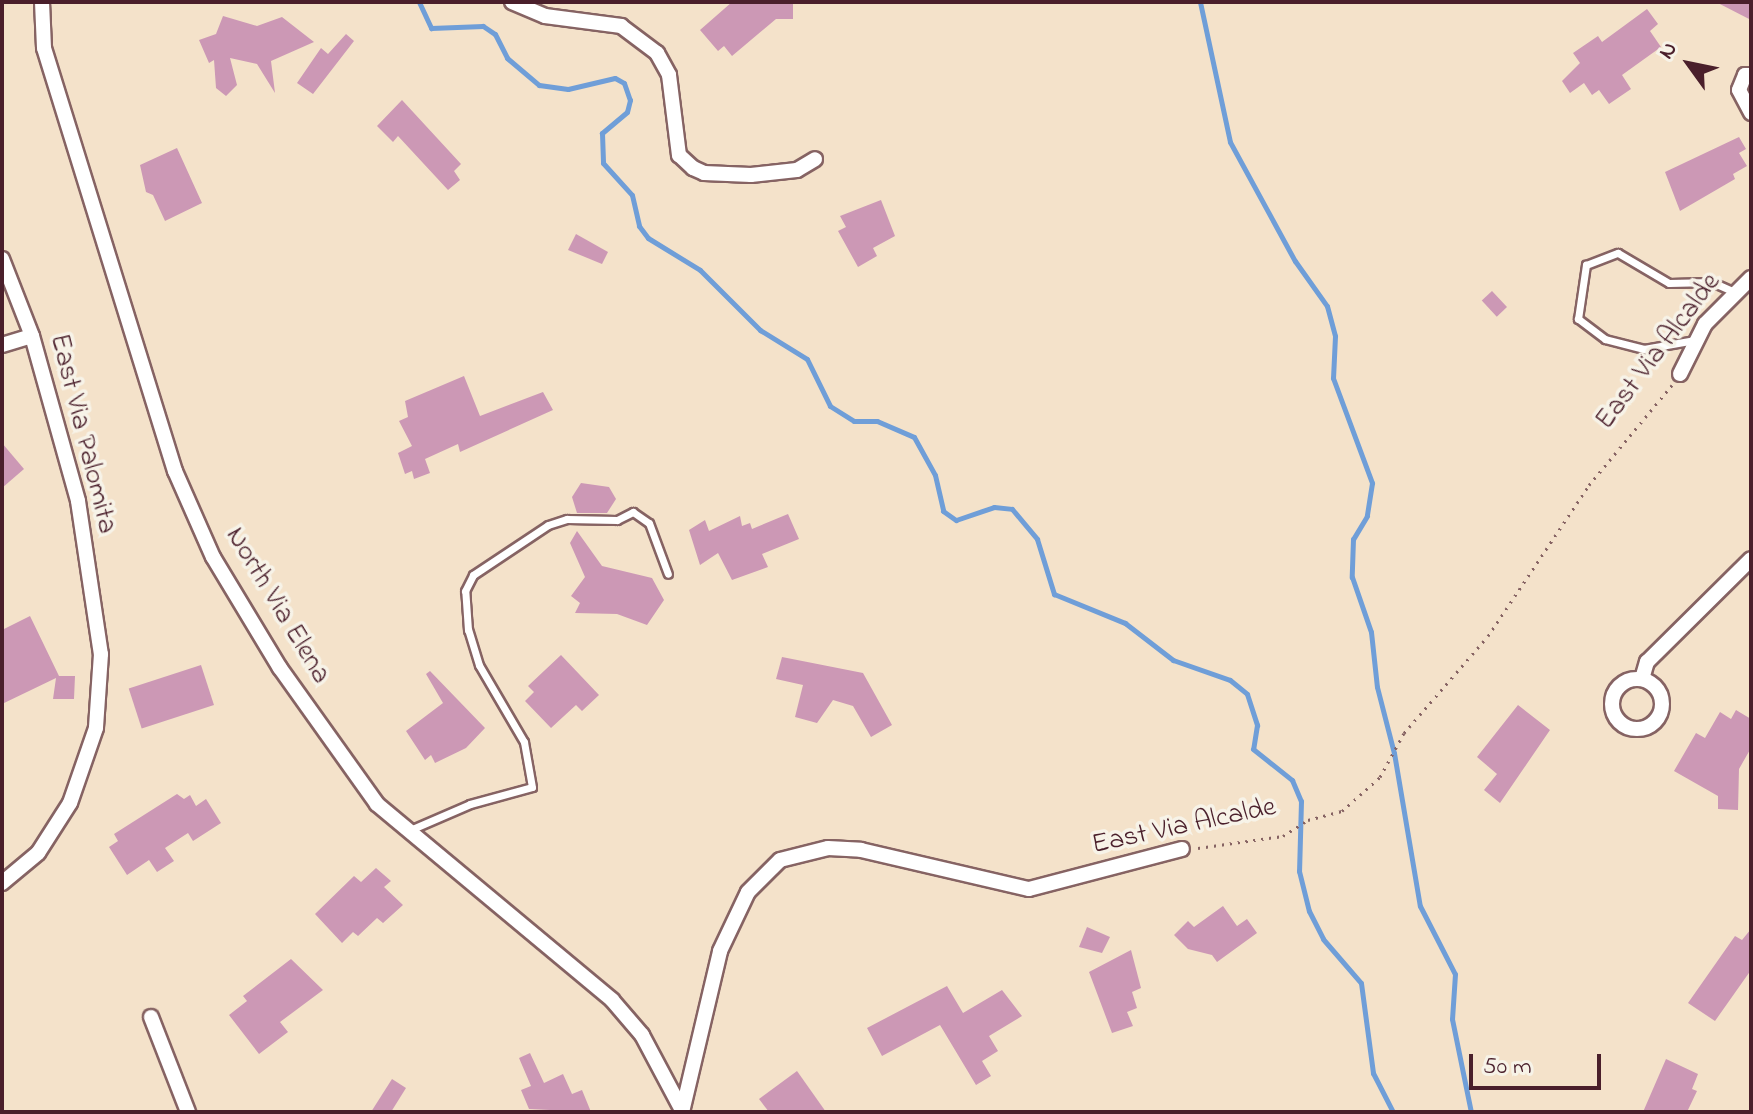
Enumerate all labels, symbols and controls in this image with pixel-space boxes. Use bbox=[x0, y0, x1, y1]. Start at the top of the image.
north arrow bbox=[1649, 24, 1729, 104]
text: N bbox=[1651, 36, 1686, 66]
street label: East Via Alcalde bbox=[1589, 267, 1729, 437]
street label: East Via Palomita bbox=[41, 331, 123, 537]
street label: North Via Elena bbox=[217, 522, 337, 690]
street label: East Via Alcalde bbox=[1089, 791, 1279, 863]
scale bar bbox=[1473, 1038, 1605, 1088]
text: 50 m bbox=[1483, 1050, 1532, 1085]

